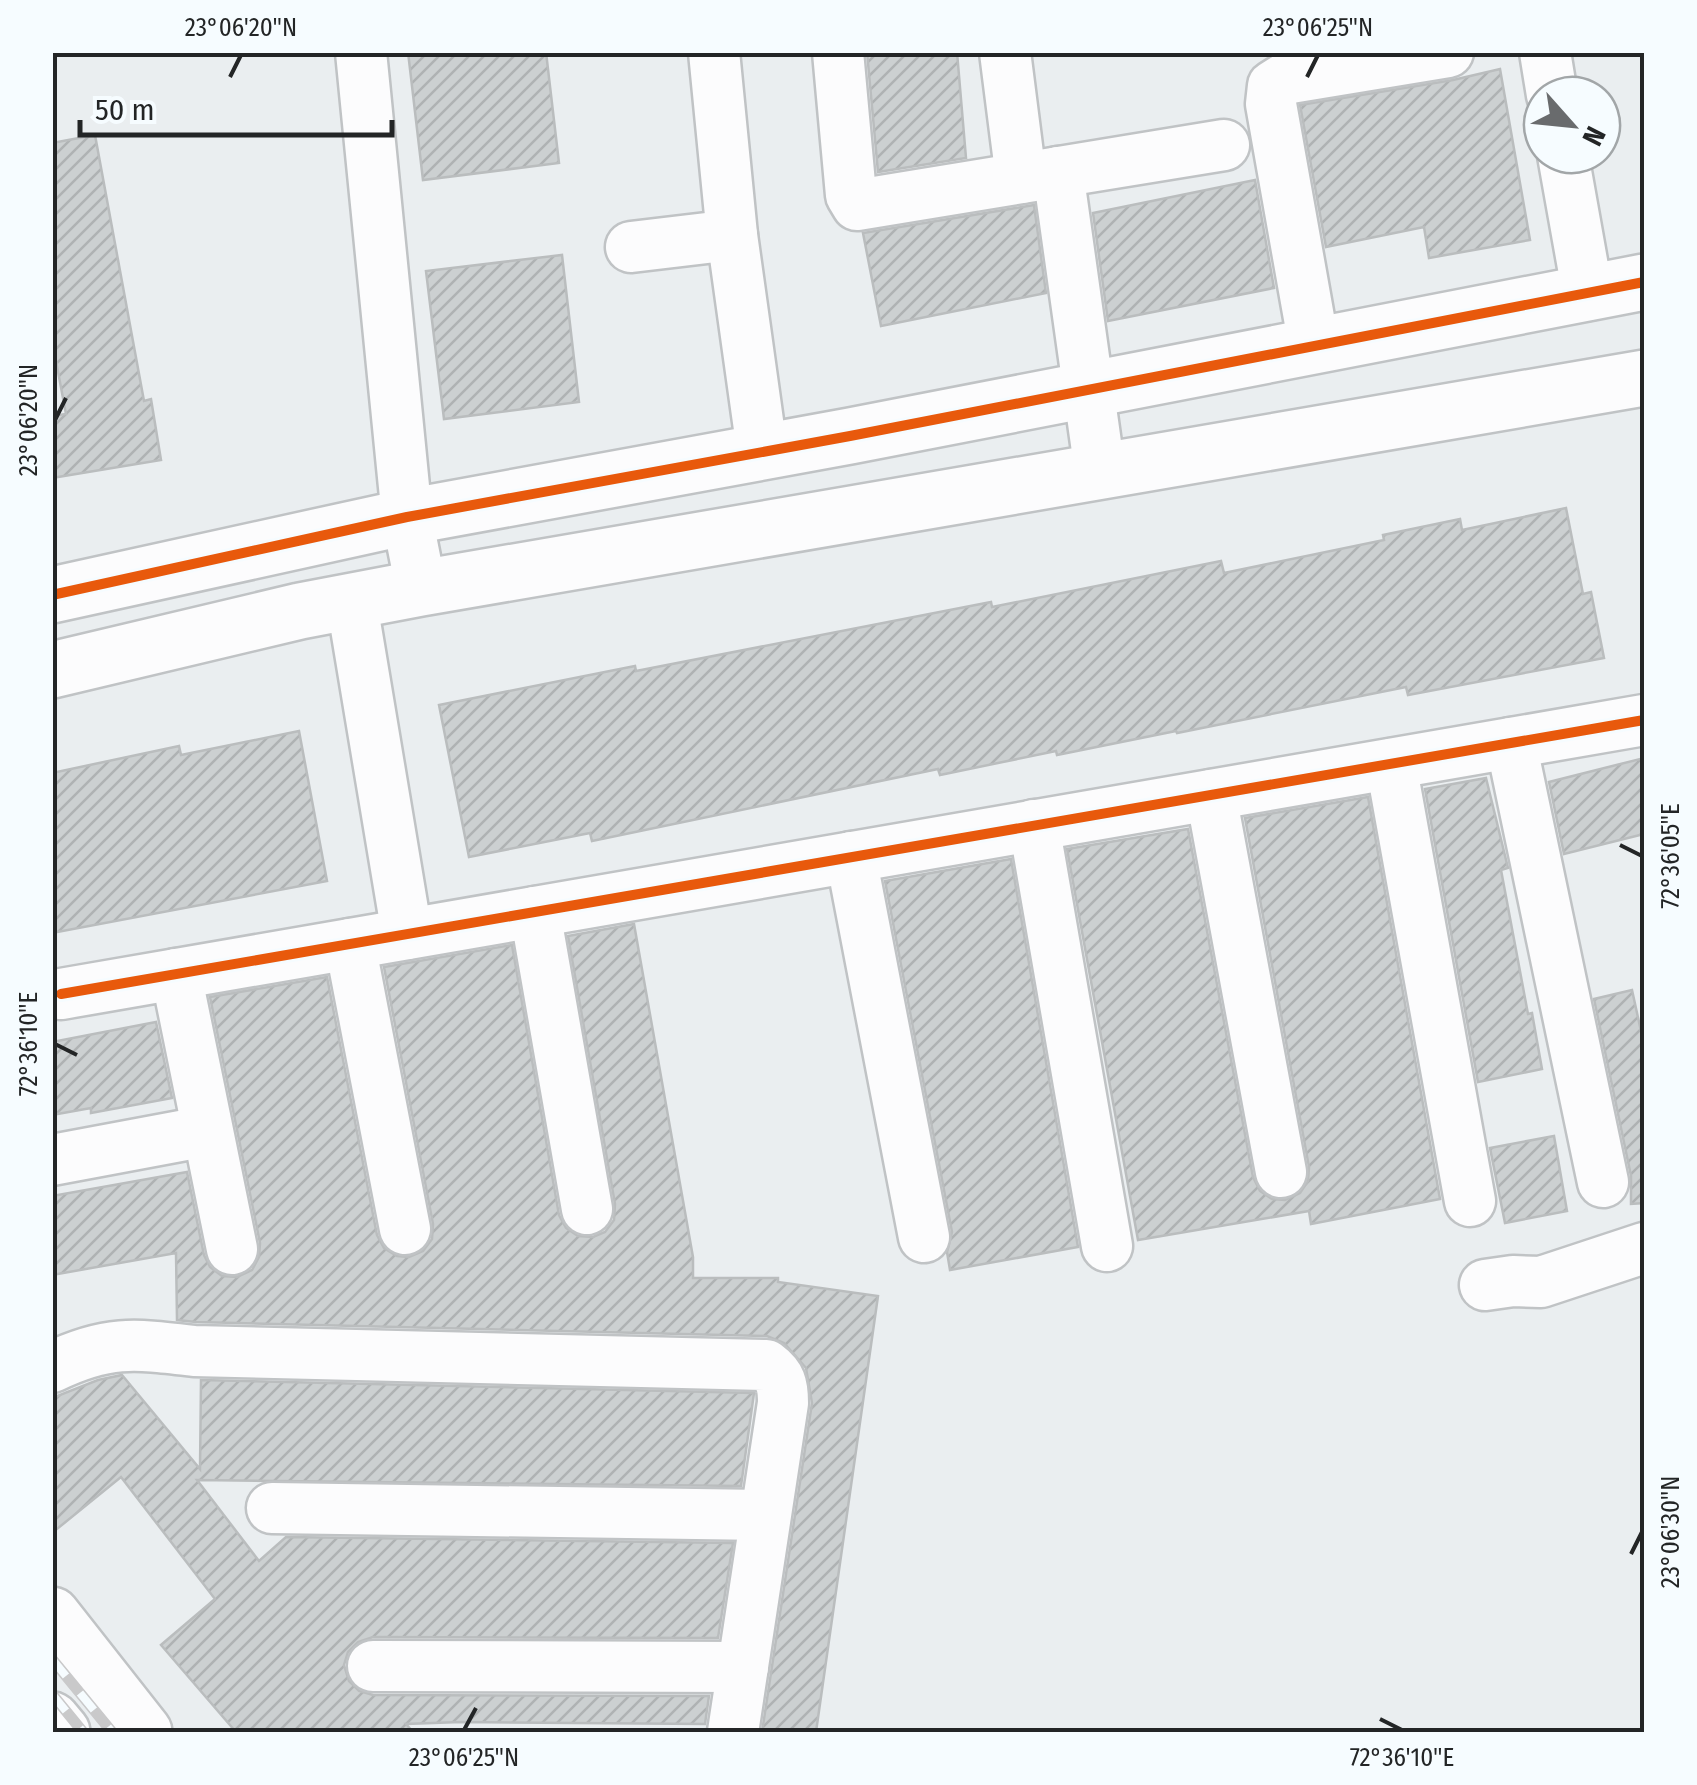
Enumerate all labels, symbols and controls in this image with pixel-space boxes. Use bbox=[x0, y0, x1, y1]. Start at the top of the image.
text: 23°06'20"N bbox=[185, 13, 297, 43]
text: 23°06'25"N bbox=[1263, 13, 1373, 43]
scale bar bbox=[80, 75, 392, 137]
north arrow bbox=[1522, 75, 1622, 175]
text: 50 m bbox=[95, 92, 155, 128]
text: N bbox=[1575, 121, 1612, 151]
text: 23°06'20"N bbox=[14, 364, 44, 476]
text: 72°36'05"E bbox=[1656, 803, 1686, 909]
text: 72°36'10"E bbox=[14, 992, 44, 1096]
text: 23°06'30"N bbox=[1656, 1476, 1686, 1588]
text: 23°06'25"N bbox=[409, 1743, 519, 1773]
text: 72°36'10"E bbox=[1350, 1743, 1454, 1773]

